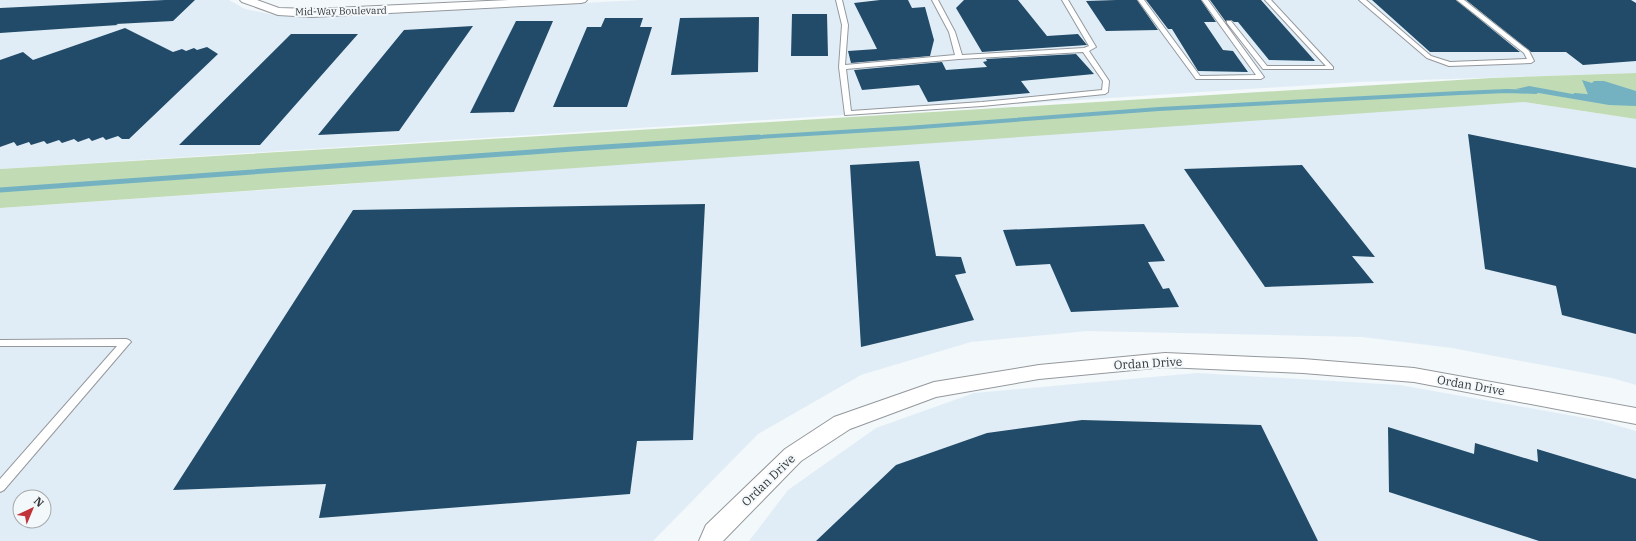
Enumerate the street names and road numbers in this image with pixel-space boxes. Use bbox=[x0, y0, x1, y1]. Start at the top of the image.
street label: Mid-Way Boulevard bbox=[295, 4, 387, 18]
street label: Ordan Drive bbox=[1113, 354, 1183, 372]
street label: Ordan Drive bbox=[1436, 372, 1506, 398]
street label: Ordan Drive bbox=[738, 451, 798, 509]

